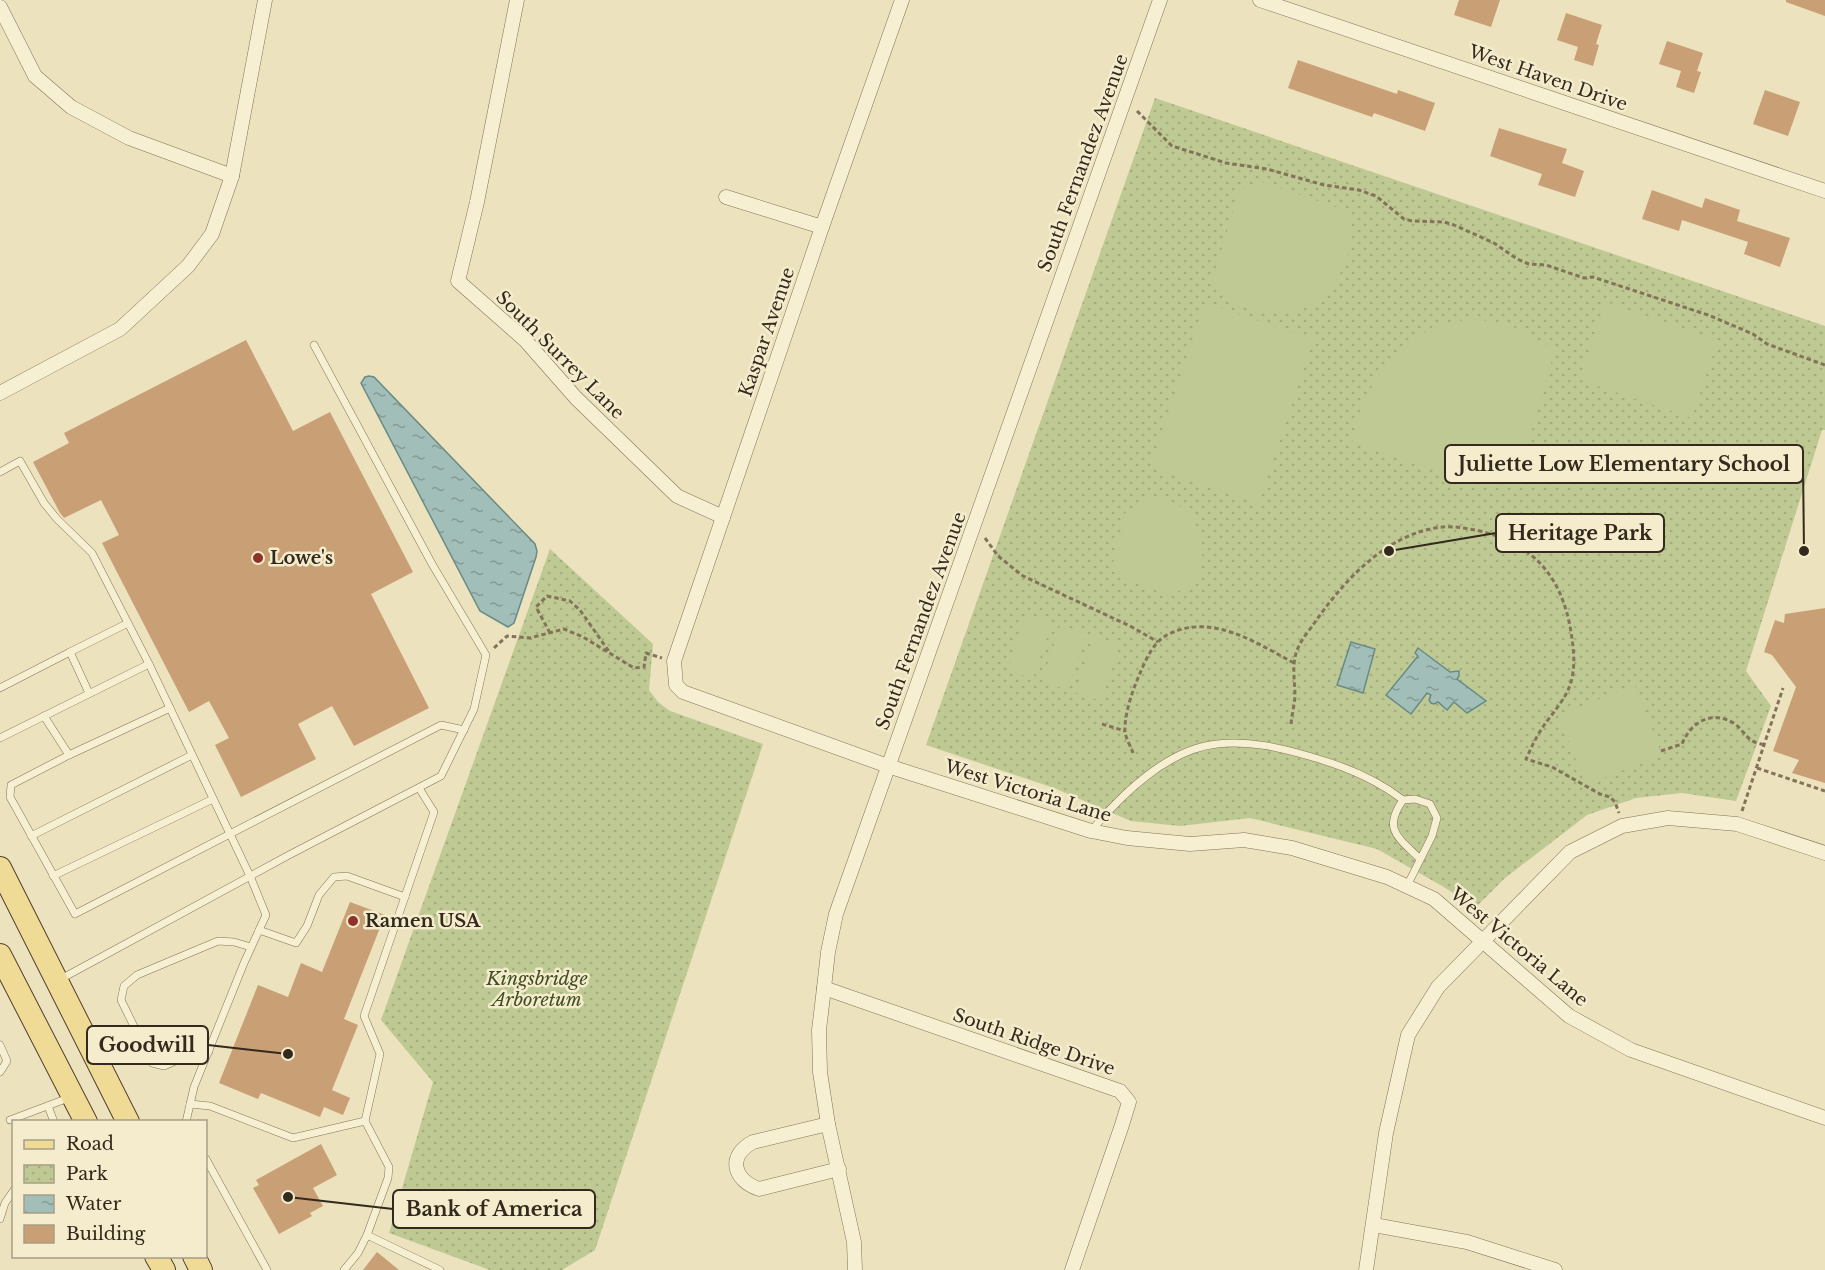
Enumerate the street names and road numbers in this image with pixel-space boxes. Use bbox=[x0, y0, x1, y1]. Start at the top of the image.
street label: West Haven Drive bbox=[1465, 40, 1630, 115]
street label: South Fernandez Avenue bbox=[1033, 51, 1133, 275]
street label: Kaspar Avenue bbox=[735, 264, 799, 400]
street label: South Surrey Lane bbox=[491, 286, 629, 424]
street label: South Fernandez Avenue bbox=[871, 509, 971, 733]
street label: West Victoria Lane bbox=[941, 755, 1114, 827]
street label: West Victoria Lane bbox=[1445, 882, 1592, 1011]
street label: South Ridge Drive bbox=[950, 1004, 1118, 1080]

